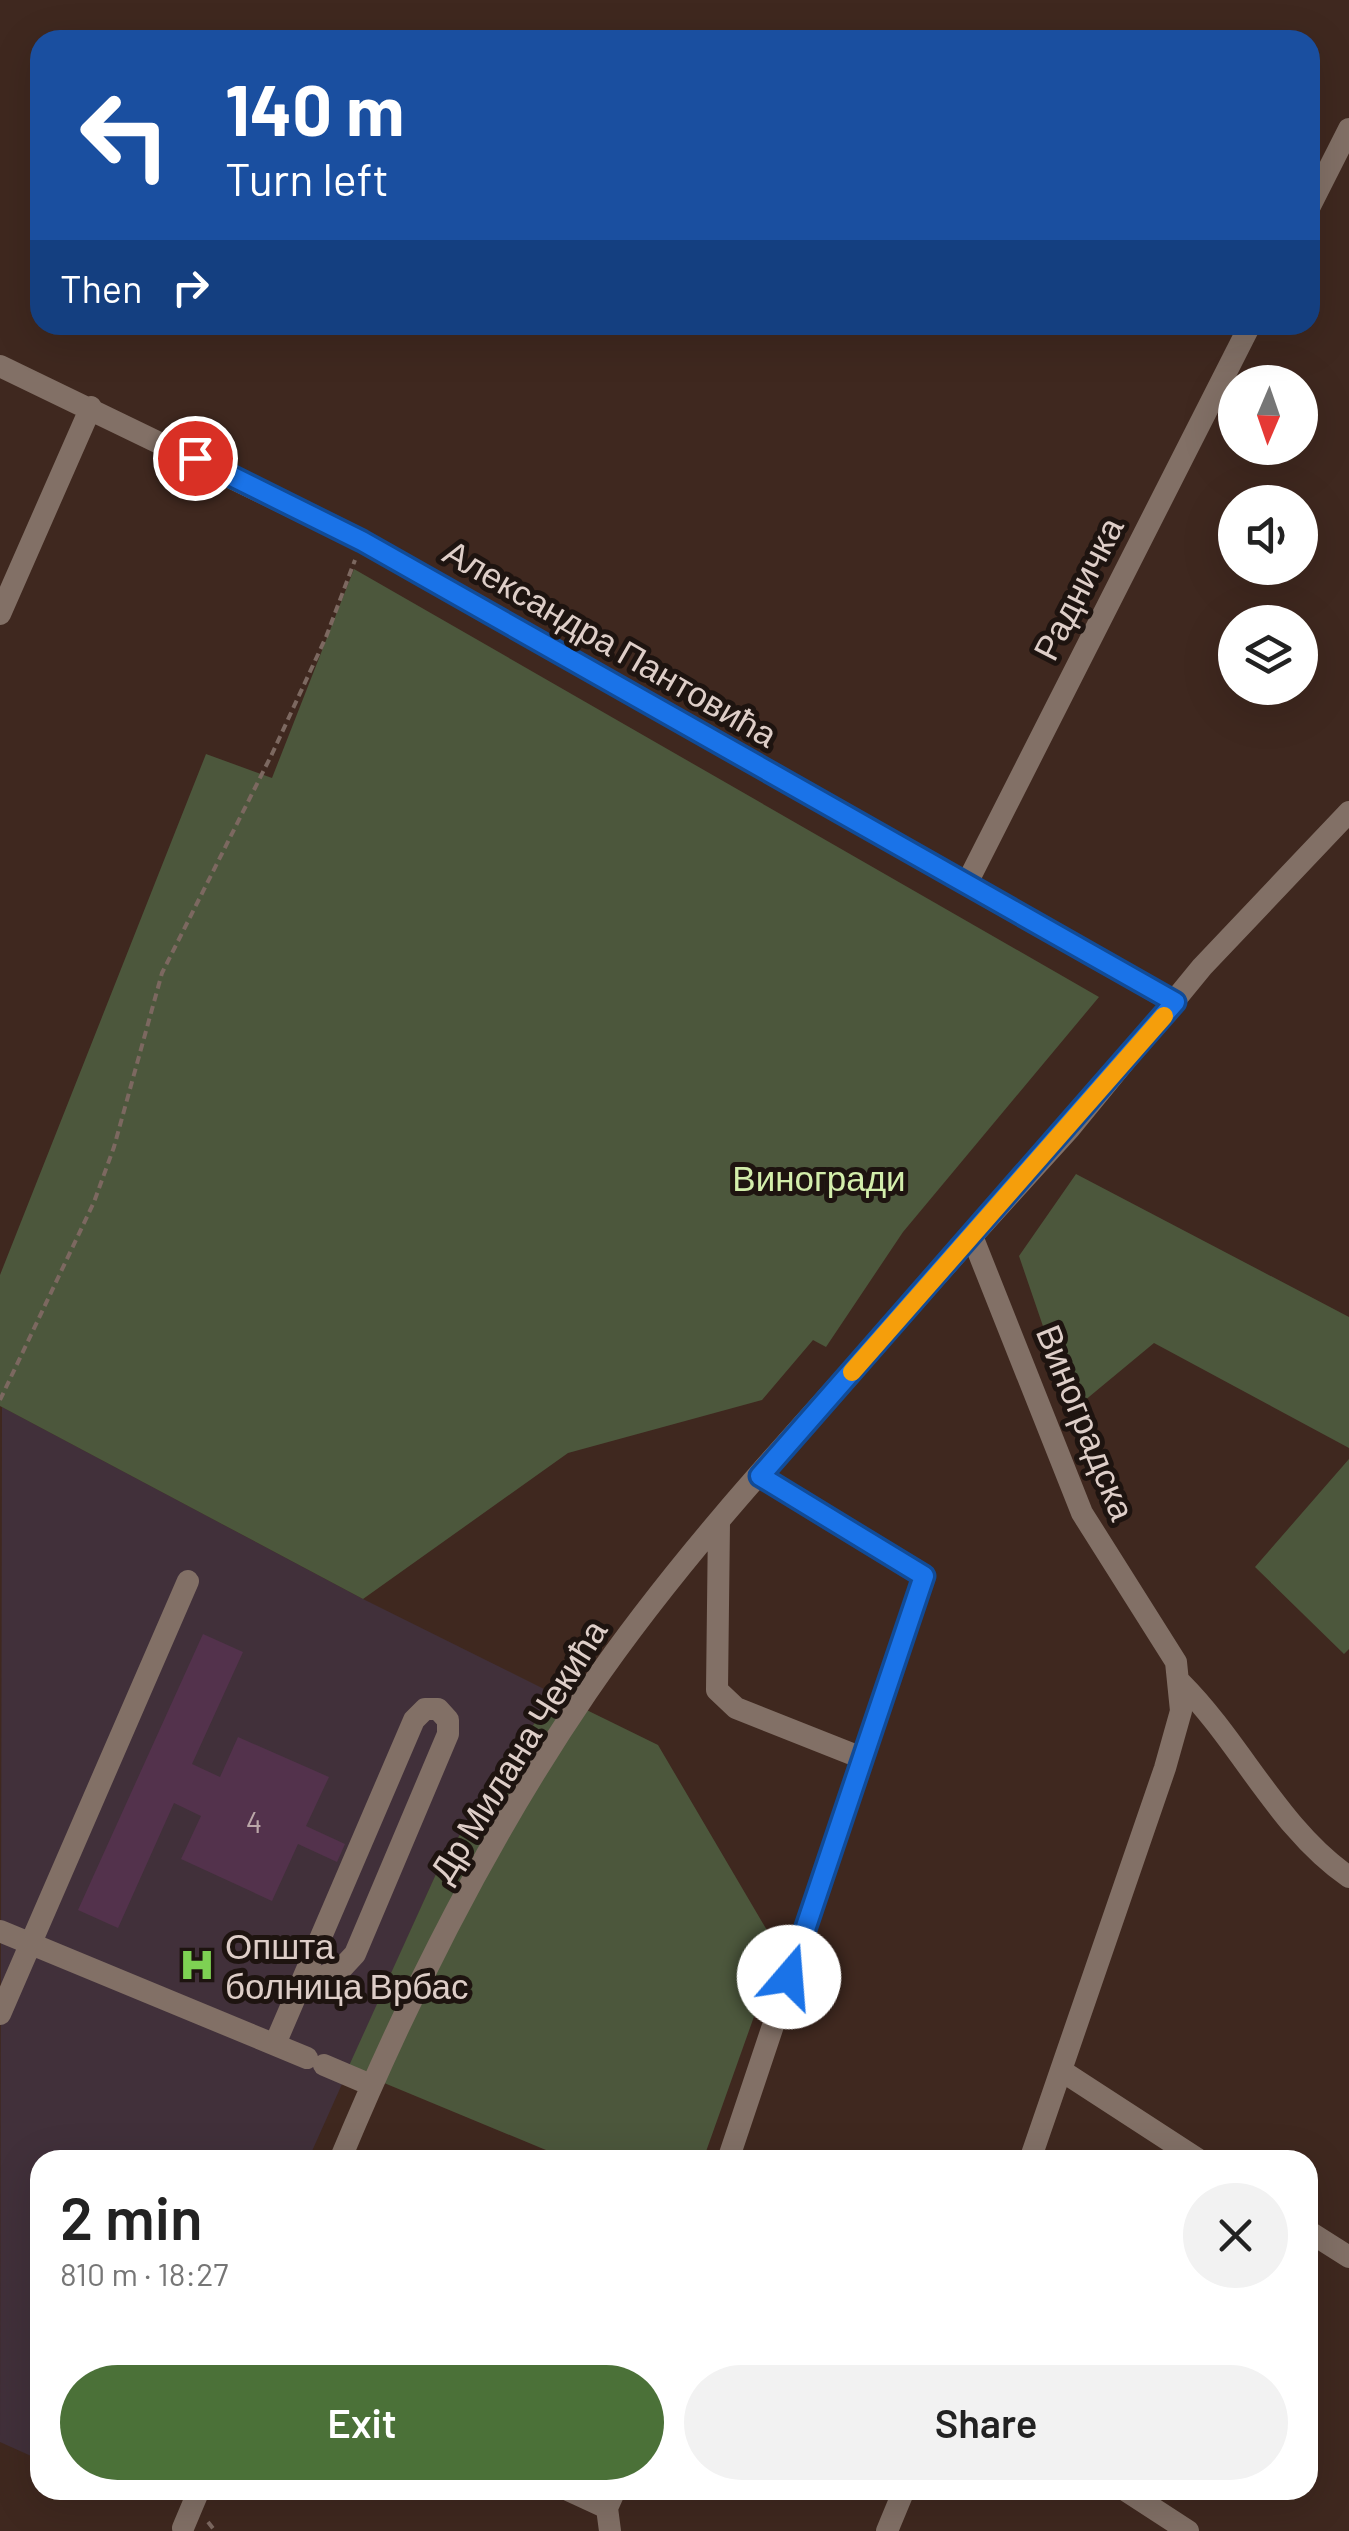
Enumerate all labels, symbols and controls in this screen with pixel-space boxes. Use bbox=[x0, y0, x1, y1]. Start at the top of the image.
text: 140 m bbox=[225, 66, 404, 150]
icon: left bbox=[60, 70, 190, 200]
text: Turn left bbox=[225, 151, 389, 205]
icon: right bbox=[163, 260, 218, 315]
text: Then bbox=[60, 265, 143, 311]
north arrow bbox=[1218, 365, 1318, 465]
map controls bbox=[1218, 365, 1318, 705]
pin bbox=[153, 416, 238, 501]
icon: arrive bbox=[168, 431, 223, 486]
button: sound bbox=[1218, 485, 1318, 585]
street label: Радничка bbox=[1023, 509, 1131, 666]
street label: Александра Пантовића bbox=[437, 529, 786, 755]
button: layers bbox=[1218, 605, 1318, 705]
park label: Виногради bbox=[732, 1156, 906, 1198]
street label: Виноградска bbox=[1029, 1318, 1145, 1526]
street label: Др Милана Чекића bbox=[419, 1611, 615, 1889]
house number: 4 bbox=[246, 1803, 262, 1839]
place label: Општа болница Врбас bbox=[225, 1924, 469, 2006]
position arrow bbox=[737, 1925, 841, 2029]
hospital icon: Општа болница Врбас bbox=[178, 1946, 216, 1984]
text: 2 min bbox=[60, 2180, 203, 2252]
button: close bbox=[1183, 2183, 1288, 2288]
text: 810 m · 18:27 bbox=[60, 2254, 228, 2292]
button: Exit bbox=[60, 2365, 664, 2480]
button: Share bbox=[684, 2365, 1288, 2480]

